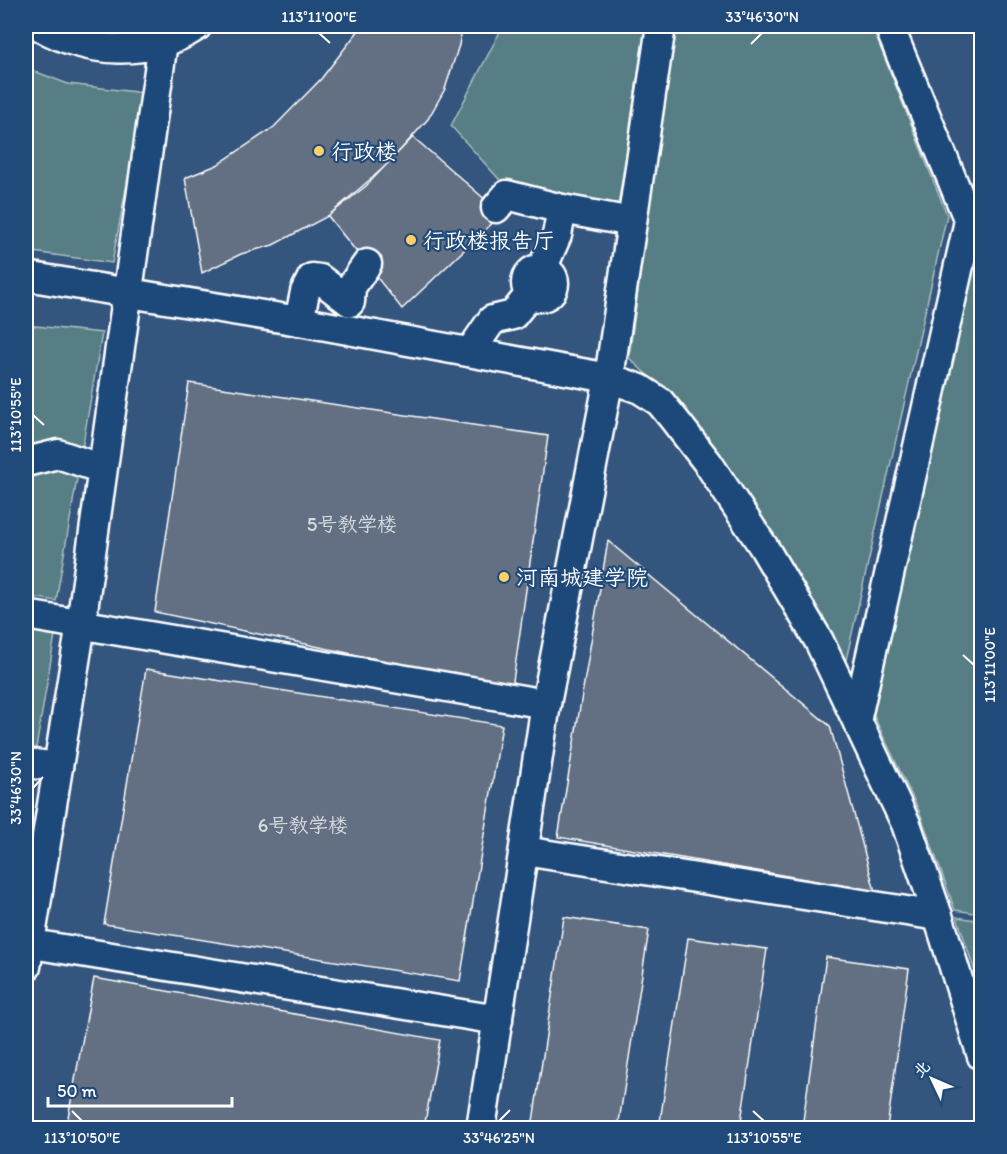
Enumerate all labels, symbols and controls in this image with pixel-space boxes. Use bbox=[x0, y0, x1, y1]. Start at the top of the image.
text: 113°11'00"E bbox=[281, 8, 357, 26]
text: 33°46'30"N bbox=[725, 8, 799, 26]
place label: 行政楼 bbox=[331, 138, 397, 165]
marker: 行政楼 bbox=[312, 144, 326, 158]
place label: 行政楼报告厅 bbox=[423, 227, 555, 254]
marker: 行政楼报告厅 bbox=[404, 233, 418, 247]
text: 113°10'55"E bbox=[7, 377, 25, 453]
house number: 5号教学楼 bbox=[307, 512, 397, 536]
place label: 河南城建学院 bbox=[516, 564, 648, 591]
marker: 河南城建学院 bbox=[497, 570, 511, 584]
text: 113°11'00"E bbox=[981, 627, 999, 703]
text: 33°46'30"N bbox=[7, 751, 25, 825]
house number: 6号教学楼 bbox=[258, 813, 348, 837]
north arrow bbox=[902, 1049, 962, 1109]
text: 北 bbox=[909, 1057, 934, 1081]
scale bar bbox=[48, 1070, 232, 1108]
text: 50 m bbox=[57, 1080, 97, 1102]
text: 113°10'50"E bbox=[44, 1129, 120, 1147]
text: 33°46'25"N bbox=[463, 1129, 535, 1147]
text: 113°10'55"E bbox=[726, 1129, 802, 1147]

